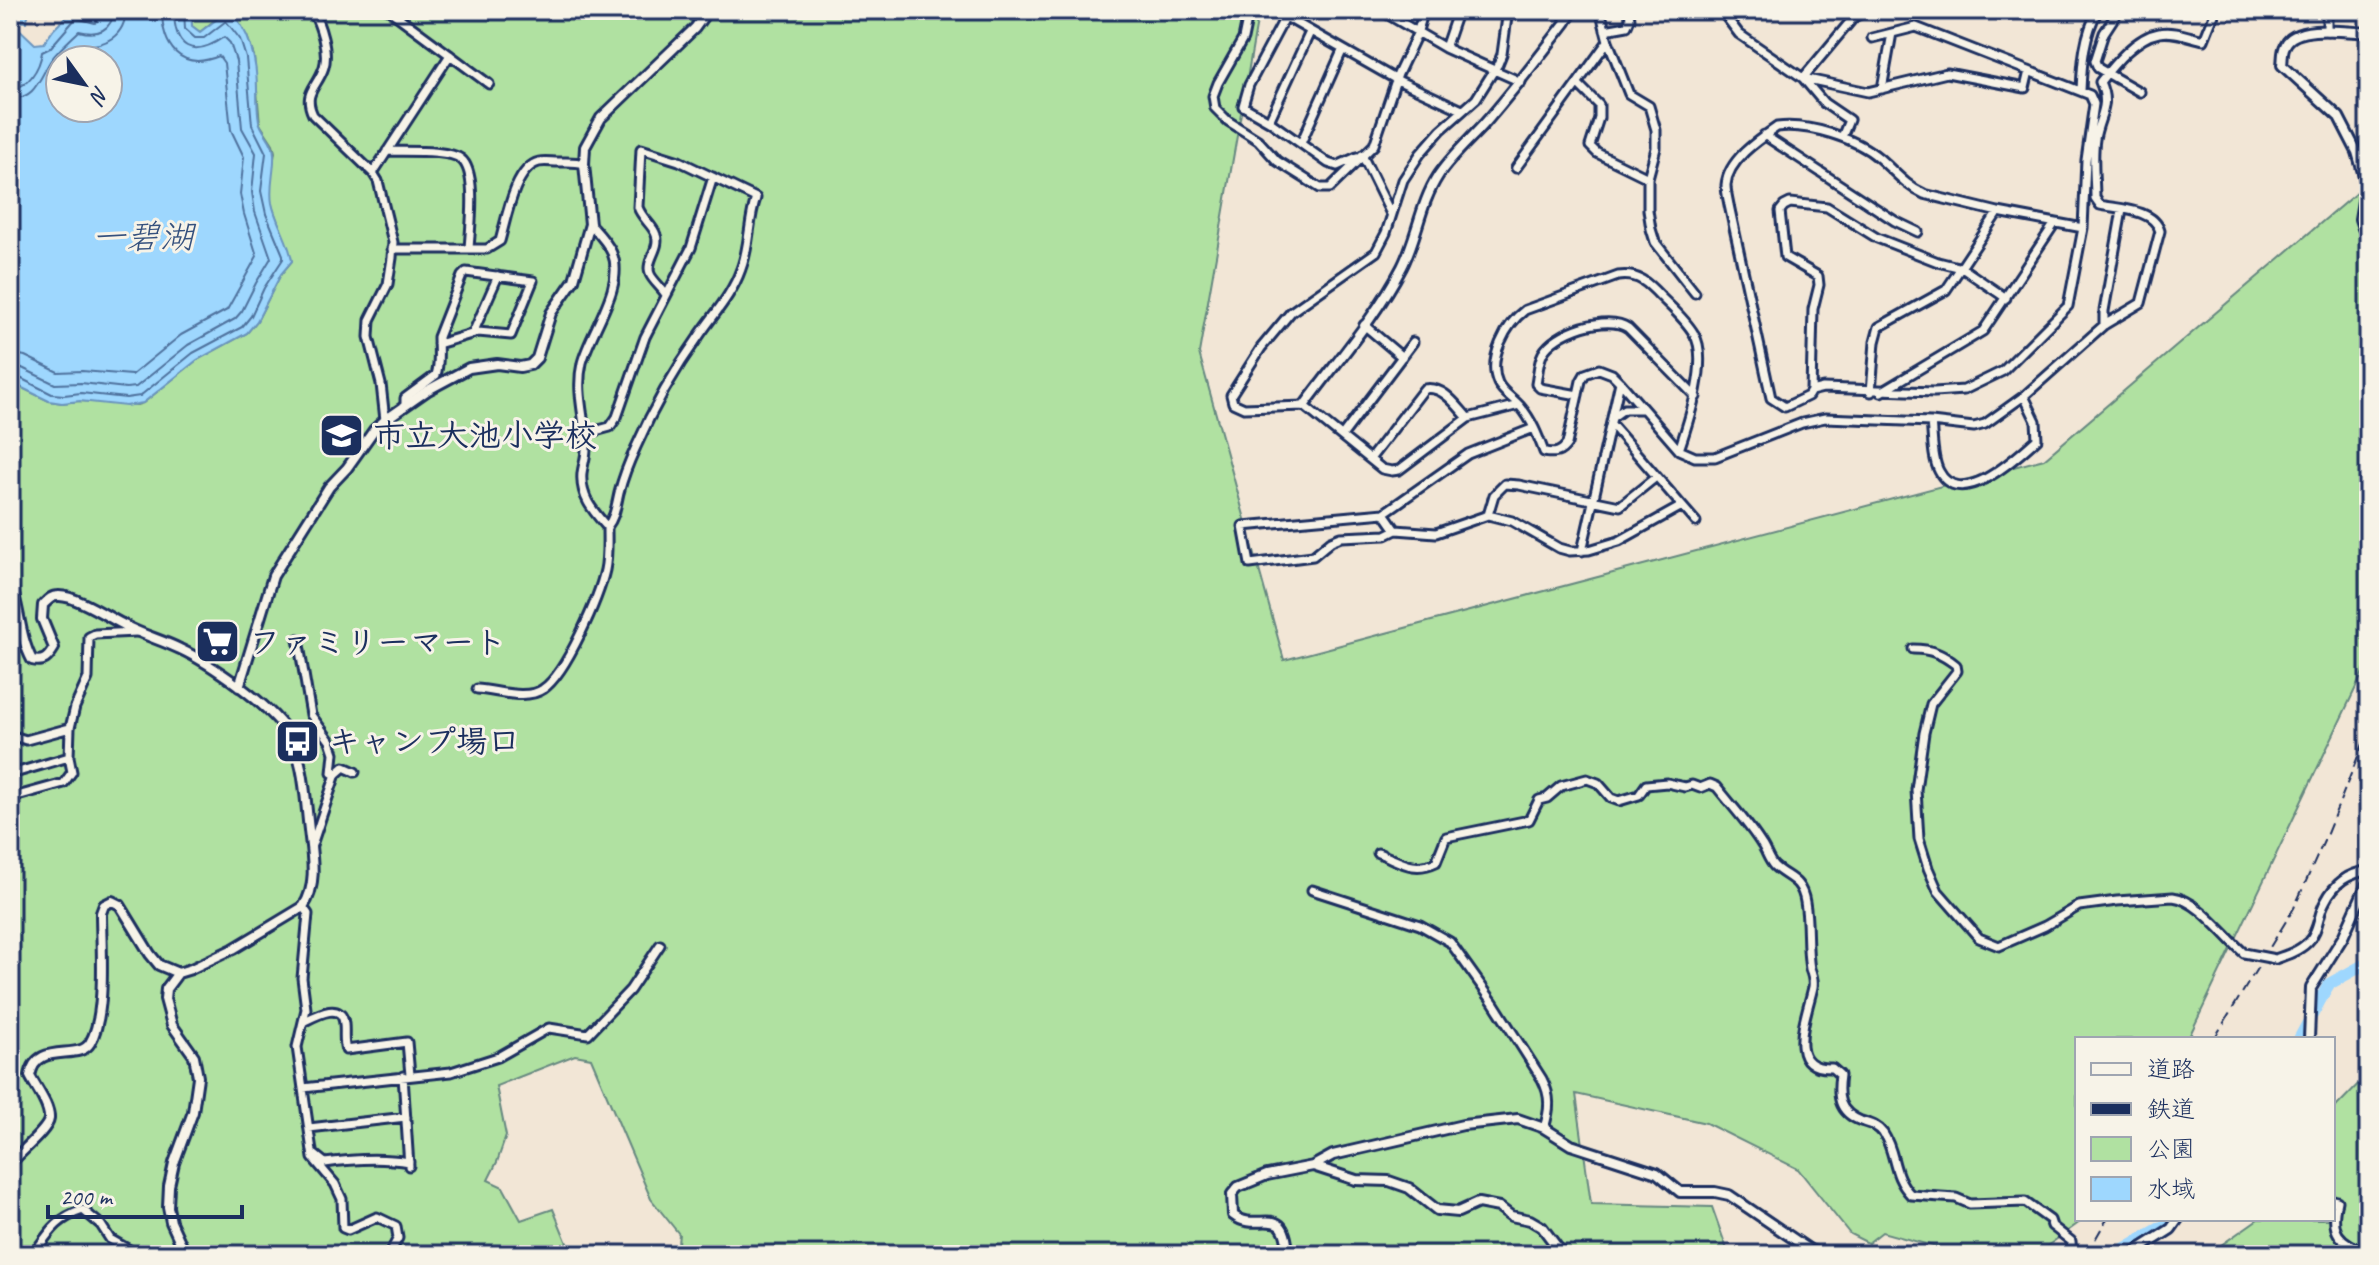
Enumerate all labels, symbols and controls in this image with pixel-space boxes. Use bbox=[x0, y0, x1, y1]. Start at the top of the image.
north arrow bbox=[44, 44, 124, 124]
text: N bbox=[83, 81, 115, 111]
water label: 一碧湖 bbox=[92, 215, 197, 258]
school or university icon: 市立大池小学校 bbox=[318, 411, 366, 459]
place label: 市立大池小学校 bbox=[373, 415, 597, 456]
supermarket icon: ファミリーマート bbox=[194, 618, 242, 666]
place label: ファミリーマート bbox=[249, 622, 506, 663]
bus stop icon: キャンプ場口 bbox=[273, 717, 321, 765]
place label: キャンプ場口 bbox=[328, 721, 520, 762]
legend bbox=[2075, 1037, 2335, 1221]
text: 道路 bbox=[2147, 1054, 2195, 1084]
text: 鉄道 bbox=[2147, 1094, 2195, 1124]
text: 公園 bbox=[2147, 1134, 2195, 1164]
scale bar bbox=[48, 1169, 242, 1219]
text: 水域 bbox=[2147, 1174, 2195, 1204]
text: 200 m bbox=[60, 1182, 114, 1212]

